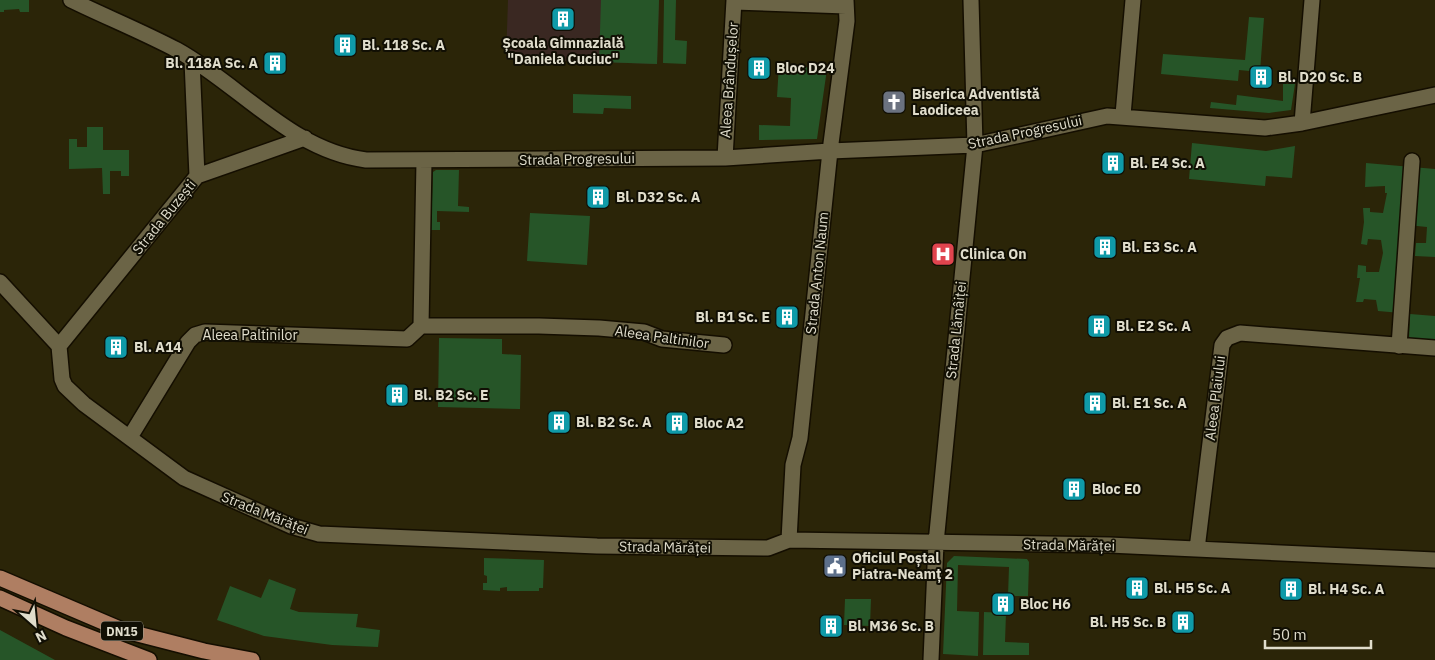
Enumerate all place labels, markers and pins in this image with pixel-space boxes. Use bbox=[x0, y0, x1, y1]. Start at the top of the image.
building icon: Școala Gimnazială "Daniela Cuciuc" bbox=[550, 6, 576, 32]
building icon: Bl. 118 Sc. A bbox=[332, 32, 358, 58]
place label: Școala Gimnazială "Daniela Cuciuc" bbox=[502, 34, 624, 68]
place label: Bl. 118 Sc. A bbox=[362, 36, 445, 54]
building icon: Bl. 118A Sc. A bbox=[262, 50, 288, 76]
place label: Bl. 118A Sc. A bbox=[165, 54, 258, 72]
building icon: Bloc D24 bbox=[746, 55, 772, 81]
place label: Bloc D24 bbox=[776, 59, 835, 77]
building icon: Bl. D20 Sc. B bbox=[1248, 64, 1274, 90]
place label: Bl. D20 Sc. B bbox=[1278, 68, 1362, 86]
place label: Biserica Adventistă Laodiceea bbox=[912, 85, 1040, 119]
church icon: Biserica Adventistă Laodiceea bbox=[881, 89, 907, 115]
building icon: Bl. E4 Sc. A bbox=[1100, 150, 1126, 176]
place label: Bl. E4 Sc. A bbox=[1130, 154, 1205, 172]
building icon: Bl. D32 Sc. A bbox=[585, 184, 611, 210]
place label: Bl. D32 Sc. A bbox=[616, 188, 701, 206]
building icon: Bl. E3 Sc. A bbox=[1092, 234, 1118, 260]
place label: Bl. E3 Sc. A bbox=[1122, 238, 1197, 256]
hospital icon: Clinica On bbox=[930, 241, 956, 267]
place label: Clinica On bbox=[960, 245, 1027, 263]
building icon: Bl. B1 Sc. E bbox=[774, 304, 800, 330]
place label: Bl. B1 Sc. E bbox=[695, 308, 770, 326]
building icon: Bl. E2 Sc. A bbox=[1086, 313, 1112, 339]
place label: Bl. E2 Sc. A bbox=[1116, 317, 1191, 335]
building icon: Bl. A14 bbox=[103, 334, 129, 360]
place label: Bl. A14 bbox=[134, 338, 182, 356]
building icon: Bl. B2 Sc. E bbox=[384, 382, 410, 408]
place label: Bl. B2 Sc. E bbox=[414, 386, 489, 404]
building icon: Bl. E1 Sc. A bbox=[1082, 390, 1108, 416]
place label: Bl. E1 Sc. A bbox=[1112, 394, 1187, 412]
building icon: Bl. B2 Sc. A bbox=[546, 409, 572, 435]
building icon: Bloc A2 bbox=[664, 410, 690, 436]
place label: Bl. B2 Sc. A bbox=[576, 413, 652, 431]
place label: Bloc A2 bbox=[694, 414, 744, 432]
building icon: Bloc E0 bbox=[1061, 476, 1087, 502]
place label: Bloc E0 bbox=[1092, 480, 1141, 498]
place label: Oficiul Poștal Piatra-Neamț 2 bbox=[852, 549, 953, 583]
public building icon: Oficiul Poștal Piatra-Neamț 2 bbox=[822, 553, 848, 579]
building icon: Bl. H5 Sc. A bbox=[1124, 575, 1150, 601]
building icon: Bl. H4 Sc. A bbox=[1278, 576, 1304, 602]
place label: Bl. H5 Sc. A bbox=[1154, 579, 1231, 597]
place label: Bl. H4 Sc. A bbox=[1308, 580, 1385, 598]
building icon: Bloc H6 bbox=[990, 591, 1016, 617]
place label: Bloc H6 bbox=[1020, 595, 1071, 613]
building icon: Bl. H5 Sc. B bbox=[1170, 609, 1196, 635]
building icon: Bl. M36 Sc. B bbox=[818, 613, 844, 639]
place label: Bl. H5 Sc. B bbox=[1090, 613, 1166, 631]
place label: Bl. M36 Sc. B bbox=[848, 617, 934, 635]

